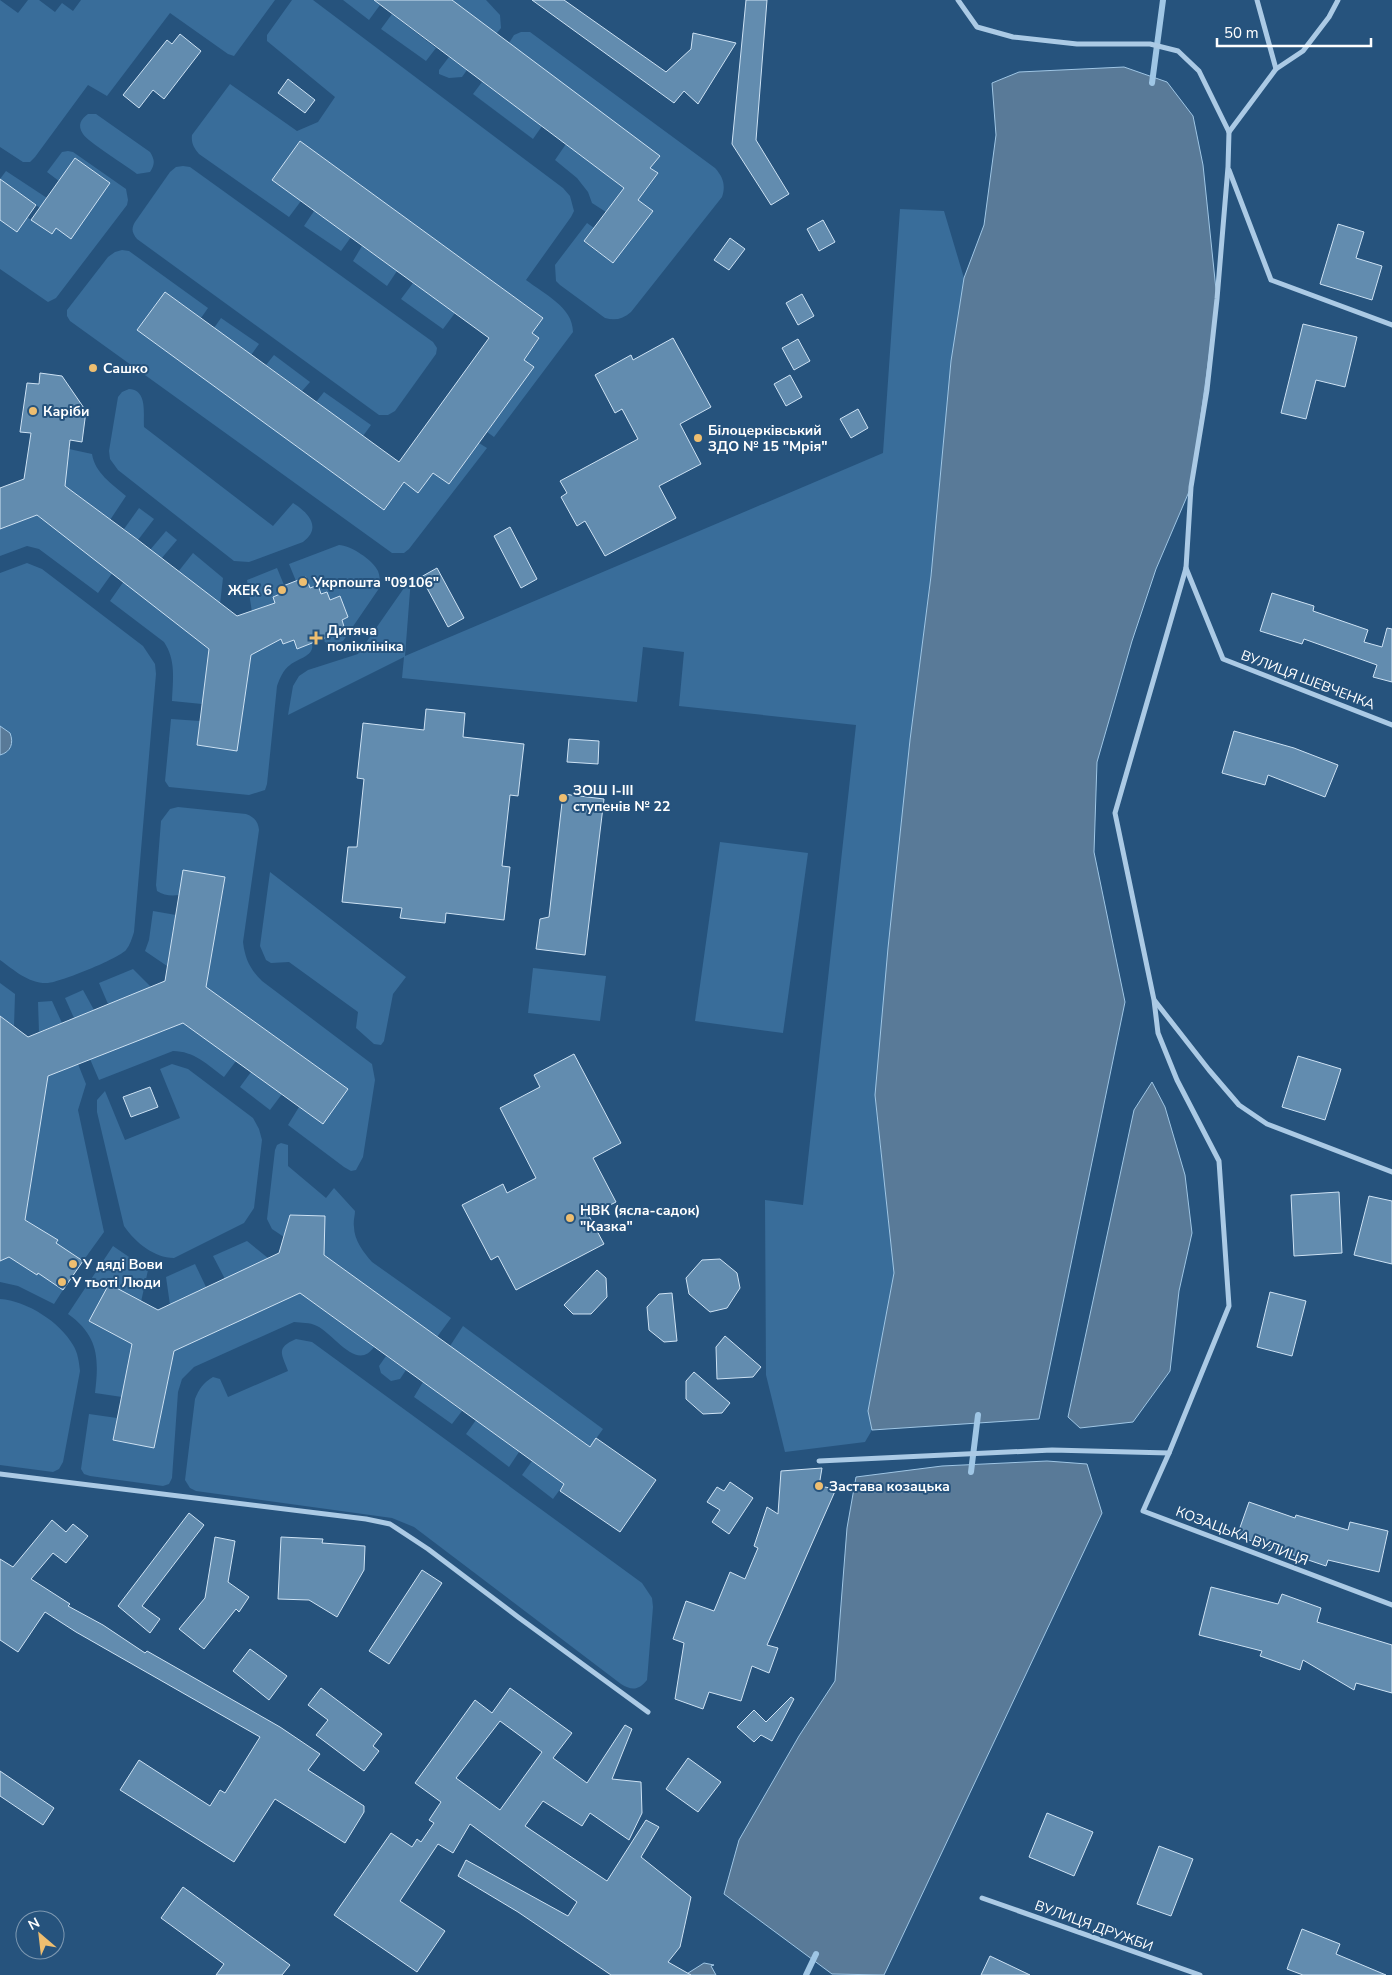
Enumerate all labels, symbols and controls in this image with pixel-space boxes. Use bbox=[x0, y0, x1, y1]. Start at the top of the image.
scale bar bbox=[1217, 15, 1371, 47]
text: 50 m bbox=[1224, 23, 1259, 43]
place label: Сашко bbox=[103, 359, 148, 378]
marker: Сашко bbox=[87, 362, 99, 374]
place label: Каріби bbox=[43, 402, 89, 421]
marker: Каріби bbox=[27, 405, 39, 417]
place label: Білоцерківський ЗДО № 15 "Мрія" bbox=[708, 421, 828, 456]
marker: Білоцерківський ЗДО № 15 "Мрія" bbox=[692, 432, 704, 444]
place label: Укрпошта "09106" bbox=[312, 573, 439, 592]
marker: Укрпошта "09106" bbox=[297, 576, 309, 588]
place label: ЖЕК 6 bbox=[228, 581, 272, 600]
marker: ЖЕК 6 bbox=[276, 584, 288, 596]
place label: Дитяча поліклініка bbox=[327, 621, 404, 656]
marker: Дитяча поліклініка bbox=[309, 631, 323, 645]
street label: ВУЛИЦЯ ШЕВЧЕНКА bbox=[1238, 646, 1378, 714]
place label: ЗОШ І-ІІІ ступенів № 22 bbox=[573, 781, 670, 816]
marker: ЗОШ І-ІІІ ступенів № 22 bbox=[557, 792, 569, 804]
place label: НВК (ясла-садок) "Казка" bbox=[580, 1201, 700, 1236]
marker: НВК (ясла-садок) "Казка" bbox=[564, 1212, 576, 1224]
place label: У дяді Вови bbox=[82, 1255, 163, 1274]
marker: У дяді Вови bbox=[67, 1258, 79, 1270]
place label: У тьоті Люди bbox=[71, 1273, 161, 1292]
marker: У тьоті Люди bbox=[56, 1276, 68, 1288]
place label: Застава козацька bbox=[829, 1477, 950, 1496]
marker: Застава козацька bbox=[813, 1480, 825, 1492]
street label: КОЗАЦЬКА ВУЛИЦЯ bbox=[1173, 1502, 1311, 1570]
street label: ВУЛИЦЯ ДРУЖБИ bbox=[1032, 1896, 1156, 1956]
north arrow bbox=[15, 1910, 65, 1960]
text: N bbox=[25, 1913, 43, 1935]

